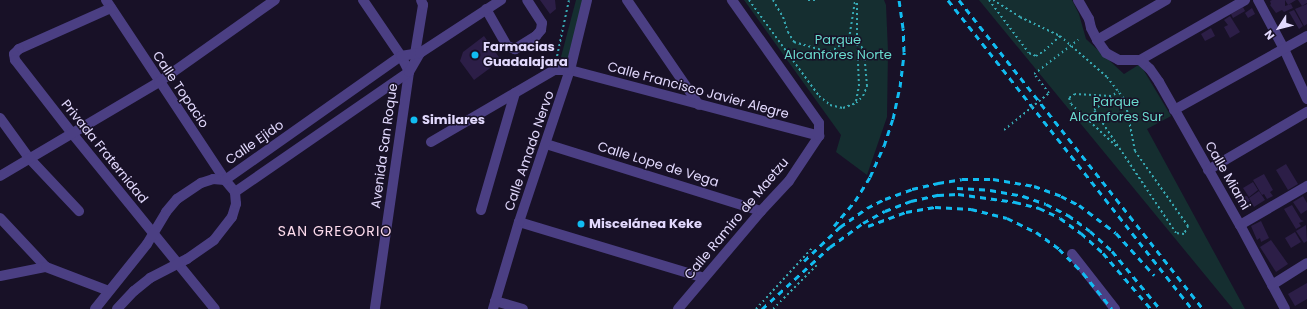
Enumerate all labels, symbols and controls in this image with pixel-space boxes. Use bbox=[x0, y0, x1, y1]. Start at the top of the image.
north arrow bbox=[1259, 8, 1299, 48]
text: N bbox=[1260, 27, 1278, 43]
park label: Parque Alcanfores Norte bbox=[784, 33, 892, 64]
place label: Farmacias Guadalajara bbox=[483, 40, 568, 71]
street label: Calle Topacio bbox=[149, 49, 211, 131]
marker: Farmacias Guadalajara bbox=[470, 50, 480, 60]
street label: Calle Francisco Javier Alegre bbox=[606, 59, 790, 123]
street label: Avenida San Roque bbox=[368, 82, 402, 210]
street label: Calle Amado Nervo bbox=[502, 89, 558, 213]
park label: Parque Alcanfores Sur bbox=[1069, 95, 1163, 126]
street label: Privada Fraternidad bbox=[58, 97, 150, 207]
place label: Similares bbox=[422, 112, 485, 128]
marker: Similares bbox=[409, 115, 419, 125]
street label: Calle Ejido bbox=[223, 117, 287, 169]
street label: Calle Lope de Vega bbox=[596, 139, 720, 191]
street label: Calle Miami bbox=[1201, 139, 1253, 213]
street label: Calle Ramiro de Maetzu bbox=[682, 155, 792, 283]
place label: Miscelánea Keke bbox=[589, 216, 702, 232]
marker: Miscelánea Keke bbox=[576, 219, 586, 229]
district label: SAN GREGORIO bbox=[278, 223, 392, 239]

